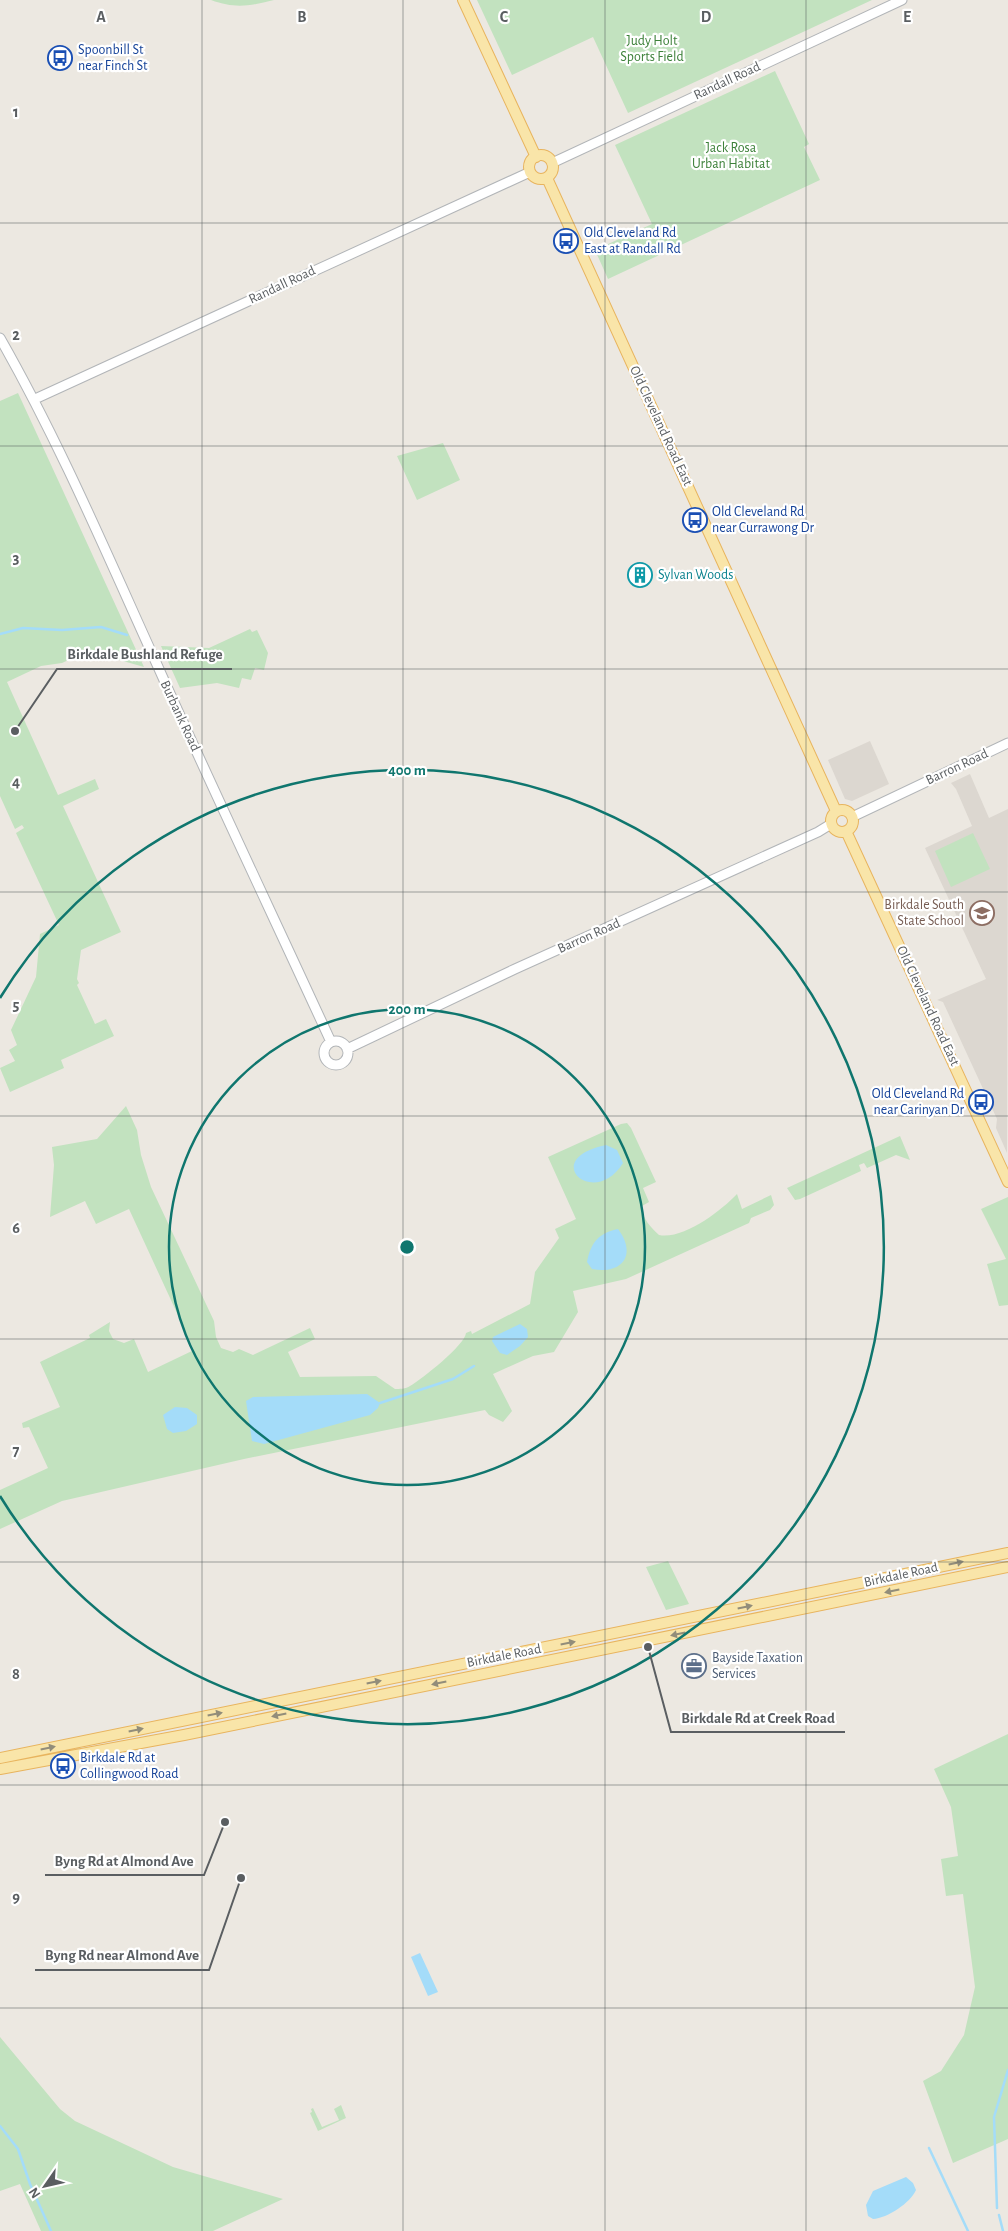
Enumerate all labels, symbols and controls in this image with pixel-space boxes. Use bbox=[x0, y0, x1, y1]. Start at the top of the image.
text: A bbox=[96, 9, 106, 25]
text: B bbox=[297, 9, 307, 25]
text: C bbox=[500, 9, 509, 25]
text: D bbox=[701, 9, 712, 25]
text: E bbox=[903, 9, 911, 25]
park label: Judy Holt Sports Field bbox=[620, 34, 684, 64]
place label: Spoonbill St near Finch St bbox=[78, 43, 148, 73]
bus stop icon: Spoonbill St near Finch St bbox=[47, 45, 73, 71]
street label: Randall Road bbox=[691, 59, 763, 103]
text: 1 bbox=[13, 104, 19, 120]
park label: Jack Rosa Urban Habitat bbox=[692, 141, 770, 171]
place label: Old Cleveland Rd East at Randall Rd bbox=[584, 226, 681, 256]
bus stop icon: Old Cleveland Rd East at Randall Rd bbox=[553, 228, 579, 254]
street label: Randall Road bbox=[246, 263, 318, 307]
text: 2 bbox=[12, 327, 20, 343]
street label: Old Cleveland Road East bbox=[627, 364, 695, 489]
place label: Old Cleveland Rd near Currawong Dr bbox=[712, 505, 814, 535]
bus stop icon: Old Cleveland Rd near Currawong Dr bbox=[682, 507, 708, 533]
text: 3 bbox=[13, 550, 20, 566]
building icon: Sylvan Woods bbox=[627, 562, 653, 588]
place label: Sylvan Woods bbox=[658, 568, 733, 582]
callout: Birkdale Bushland Refuge bbox=[57, 639, 232, 669]
text: Birkdale Bushland Refuge bbox=[67, 647, 223, 662]
street label: Burbank Road bbox=[158, 678, 202, 754]
street label: Barron Road bbox=[924, 746, 990, 788]
text: 400 m bbox=[388, 763, 426, 778]
text: 4 bbox=[12, 774, 20, 790]
place label: Birkdale South State School bbox=[884, 898, 964, 928]
school or university icon: Birkdale South State School bbox=[969, 900, 995, 926]
street label: Barron Road bbox=[556, 916, 622, 956]
street label: Old Cleveland Road East bbox=[894, 944, 962, 1069]
text: 5 bbox=[13, 997, 20, 1013]
text: 200 m bbox=[388, 1002, 426, 1017]
place label: Old Cleveland Rd near Carinyan Dr bbox=[872, 1087, 964, 1117]
bus stop icon: Old Cleveland Rd near Carinyan Dr bbox=[968, 1089, 994, 1115]
text: 6 bbox=[12, 1220, 20, 1236]
centre of rings bbox=[398, 1238, 416, 1256]
text: 7 bbox=[13, 1443, 20, 1459]
one-way arrow bbox=[948, 1559, 963, 1567]
street label: Birkdale Road bbox=[863, 1560, 939, 1590]
one-way arrow bbox=[884, 1587, 899, 1595]
one-way arrow bbox=[737, 1602, 753, 1610]
one-way arrow bbox=[670, 1630, 685, 1638]
one-way arrow bbox=[560, 1639, 575, 1647]
street label: Birkdale Road bbox=[466, 1642, 542, 1670]
place label: Bayside Taxation Services bbox=[712, 1651, 803, 1681]
office icon: Bayside Taxation Services bbox=[681, 1653, 707, 1679]
text: 8 bbox=[12, 1666, 20, 1682]
one-way arrow bbox=[366, 1678, 382, 1686]
one-way arrow bbox=[431, 1679, 446, 1687]
callout: Birkdale Rd at Creek Road bbox=[671, 1702, 845, 1732]
one-way arrow bbox=[207, 1710, 222, 1718]
one-way arrow bbox=[272, 1711, 287, 1719]
text: Birkdale Rd at Creek Road bbox=[681, 1711, 835, 1726]
one-way arrow bbox=[128, 1726, 143, 1734]
one-way arrow bbox=[40, 1744, 55, 1752]
place label: Birkdale Rd at Collingwood Road bbox=[80, 1751, 179, 1781]
bus stop icon: Birkdale Rd at Collingwood Road bbox=[50, 1753, 76, 1779]
callout: Byng Rd at Almond Ave bbox=[45, 1845, 204, 1875]
text: Byng Rd at Almond Ave bbox=[55, 1854, 193, 1869]
text: 9 bbox=[12, 1889, 20, 1905]
callout: Byng Rd near Almond Ave bbox=[35, 1940, 209, 1970]
text: Byng Rd near Almond Ave bbox=[45, 1948, 199, 1963]
north arrow bbox=[20, 2161, 70, 2211]
text: N bbox=[27, 2185, 44, 2201]

